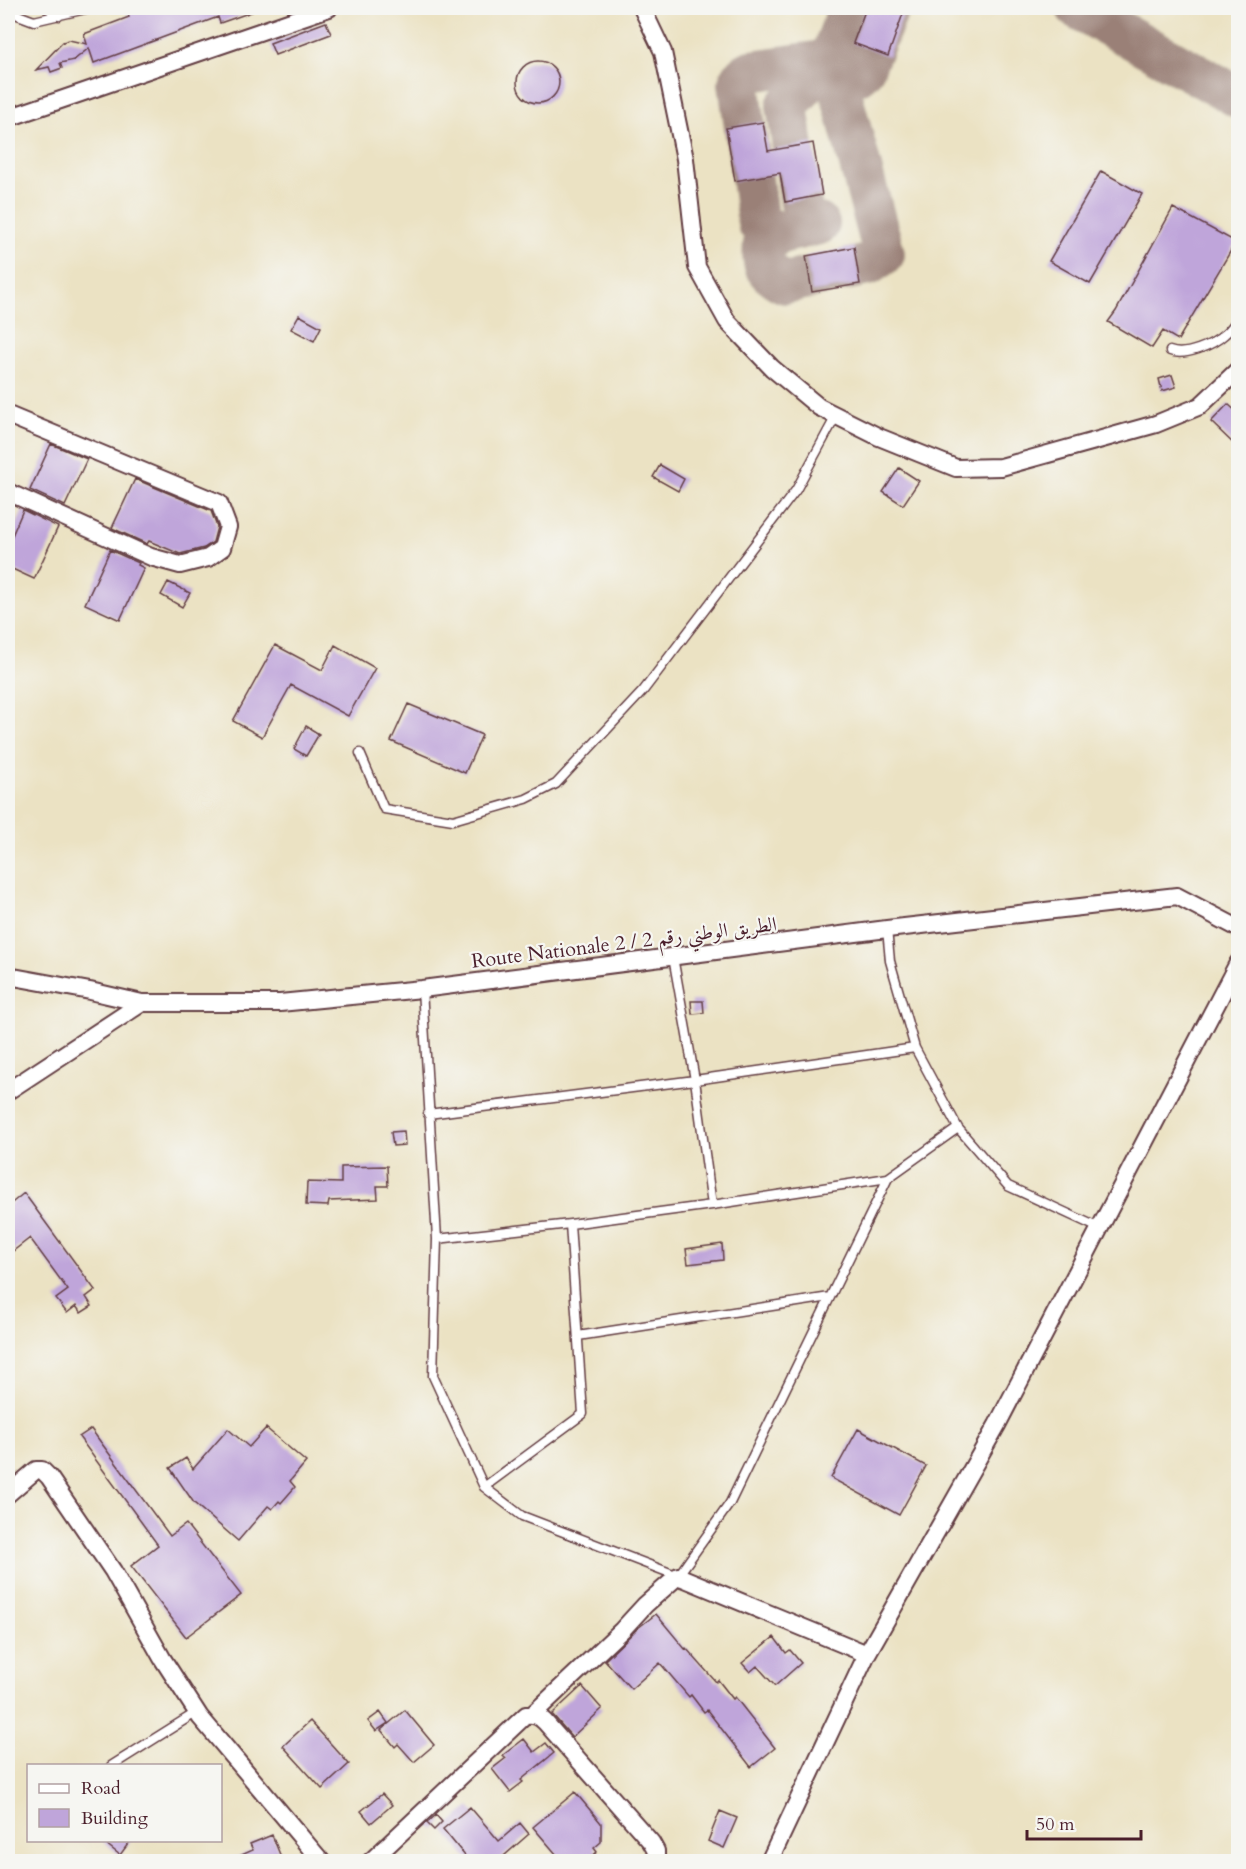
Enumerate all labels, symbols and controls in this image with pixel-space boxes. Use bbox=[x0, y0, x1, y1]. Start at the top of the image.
street label: Route Nationale 2 / الطريق الوطني رقم 2 bbox=[470, 910, 779, 980]
legend bbox=[27, 1764, 222, 1842]
text: Road bbox=[81, 1776, 121, 1801]
scale bar bbox=[1027, 1803, 1141, 1841]
text: Building bbox=[81, 1806, 149, 1831]
text: 50 m bbox=[1036, 1812, 1075, 1837]

